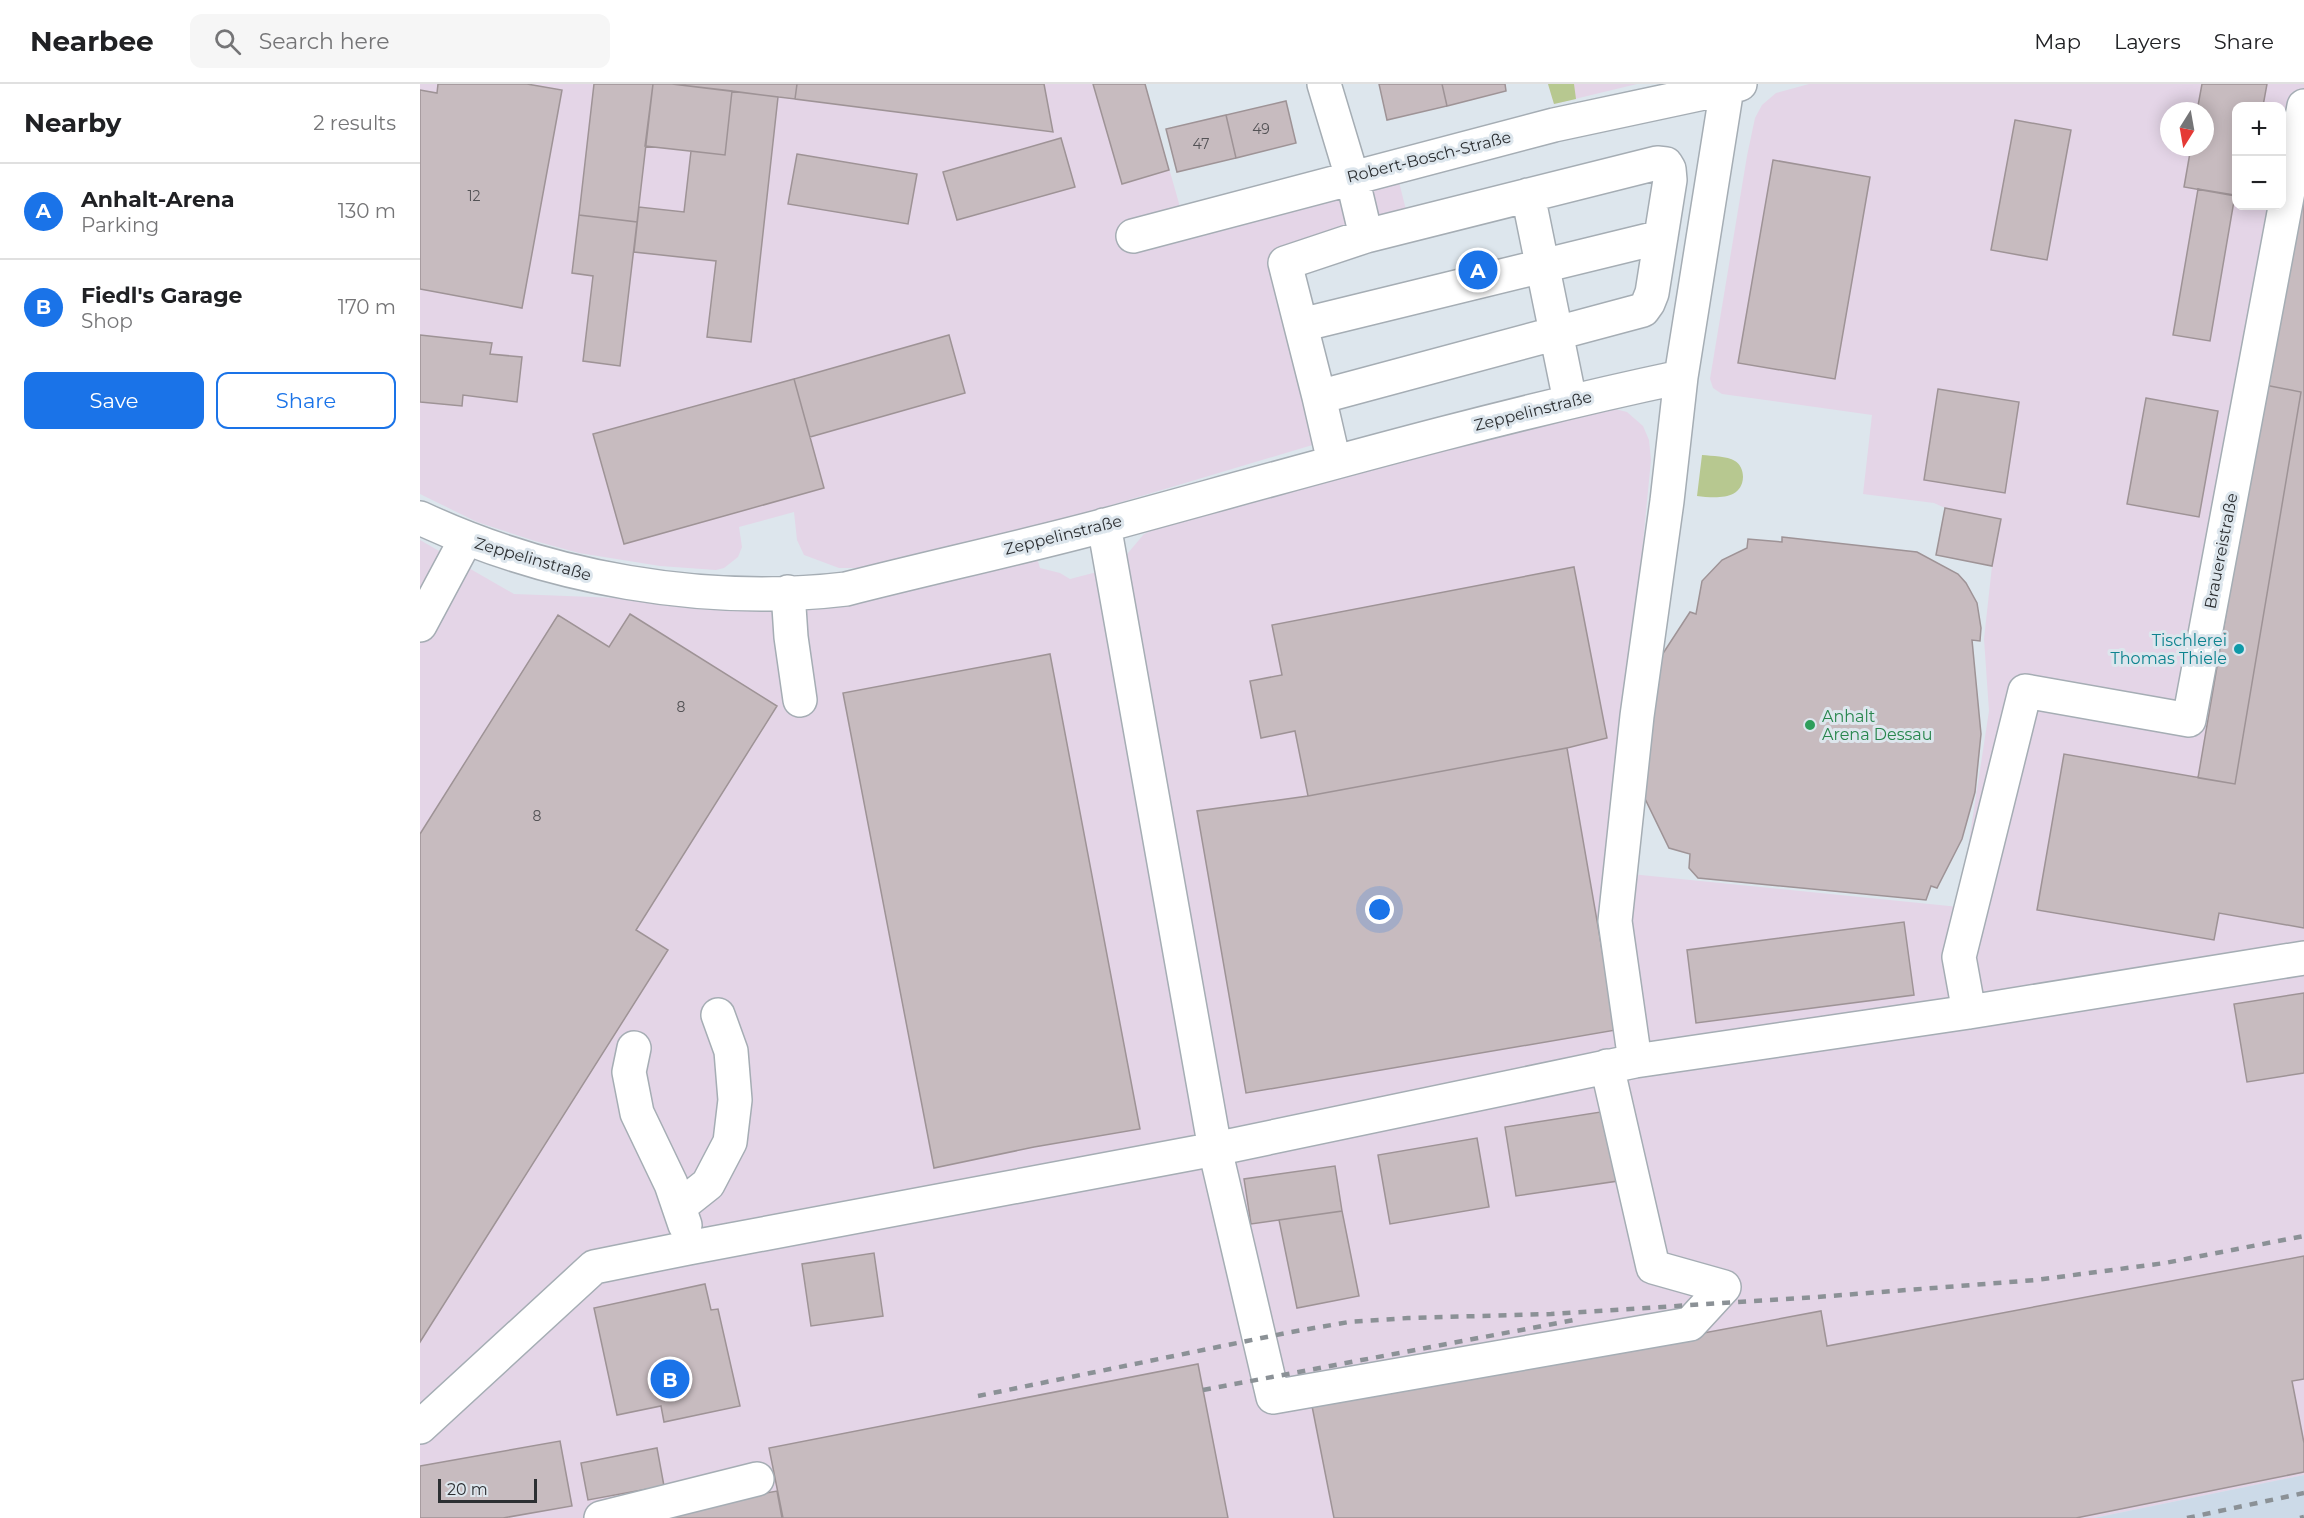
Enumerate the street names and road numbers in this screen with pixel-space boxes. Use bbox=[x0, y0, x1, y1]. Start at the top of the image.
street label: Robert-Bosch-Straße bbox=[1345, 127, 1513, 187]
street label: Zeppelinstraße bbox=[1472, 387, 1594, 435]
street label: Brauereistraße bbox=[2200, 491, 2242, 611]
street label: Zeppelinstraße bbox=[1002, 511, 1124, 559]
street label: Zeppelinstraße bbox=[472, 533, 594, 585]

